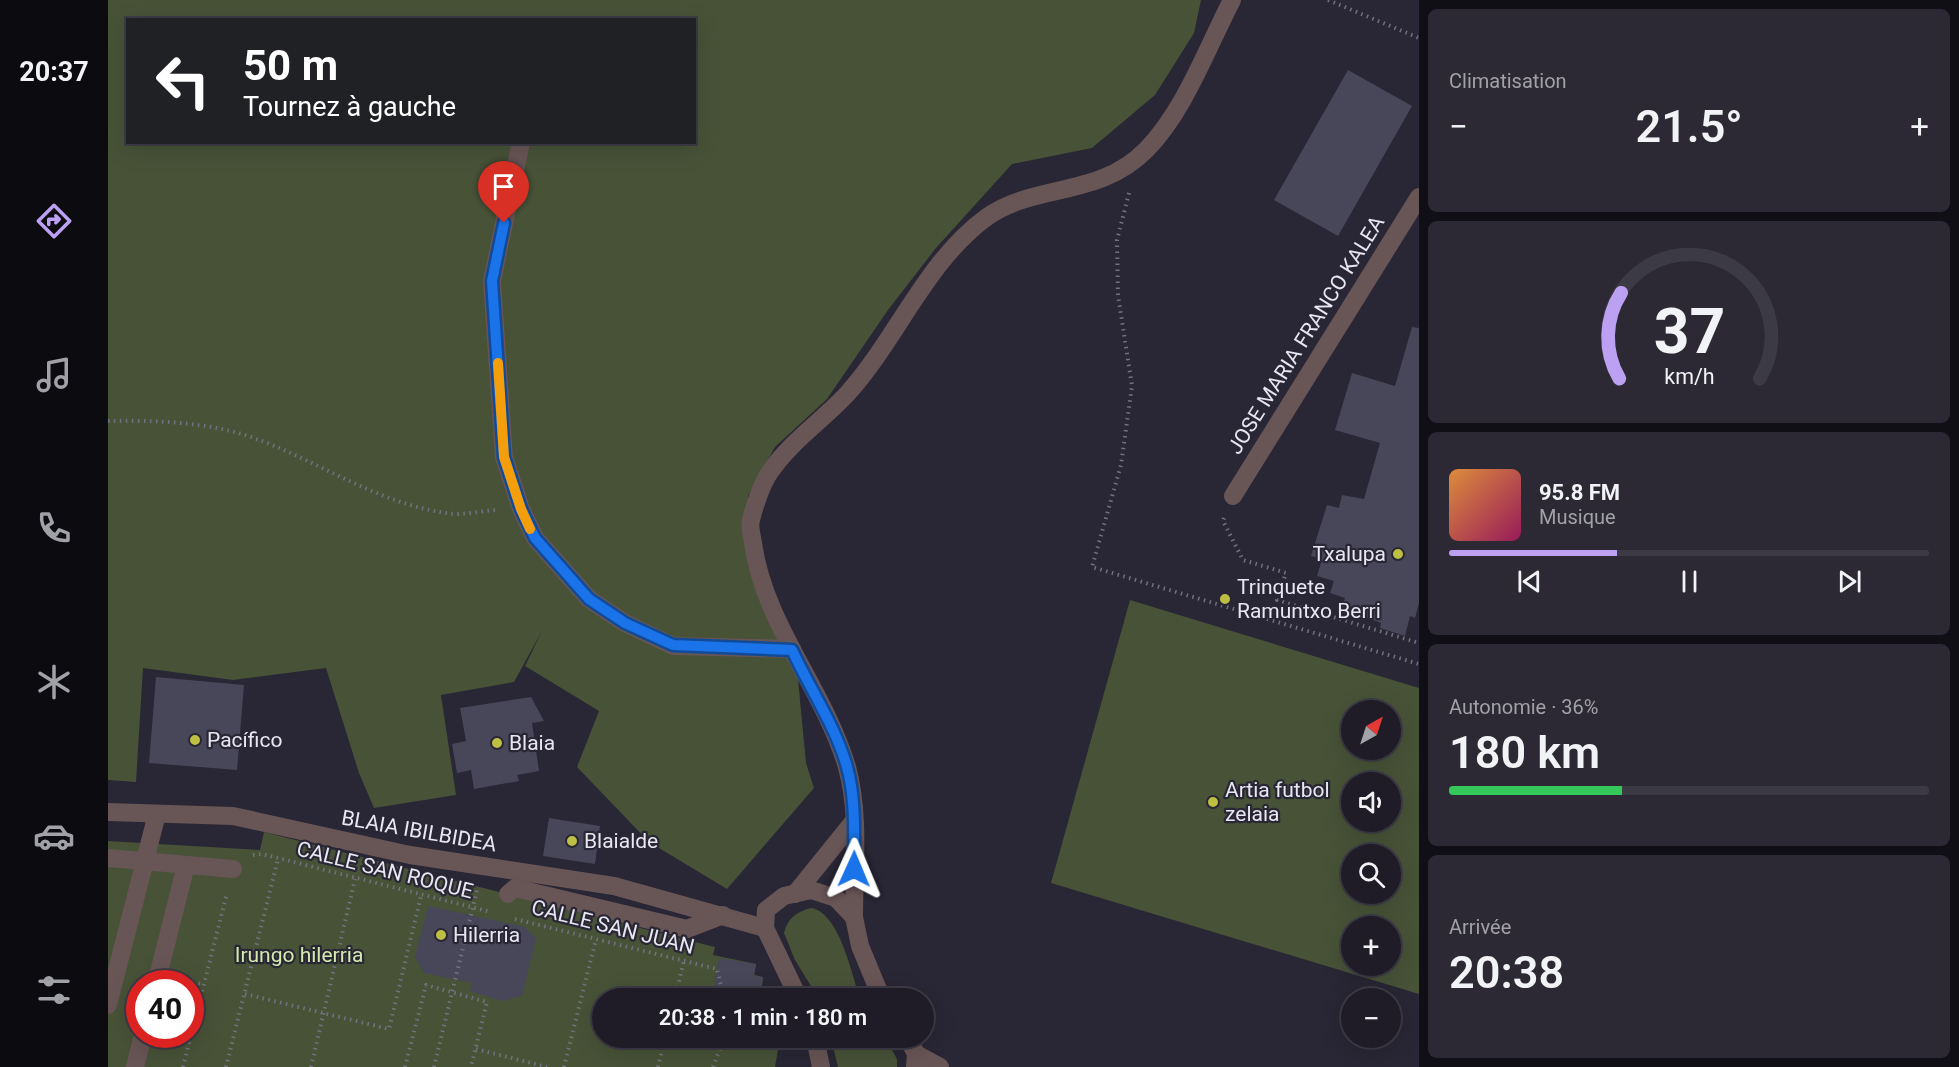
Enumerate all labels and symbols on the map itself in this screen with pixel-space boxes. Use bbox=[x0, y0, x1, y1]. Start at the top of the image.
pin bbox=[478, 161, 529, 223]
street label: JOSE MARIA FRANCO KALEA bbox=[1223, 211, 1389, 458]
place label: Txalupa bbox=[1313, 542, 1386, 566]
marker: Txalupa bbox=[1391, 547, 1405, 561]
place label: Trinquete Ramuntxo Berri bbox=[1237, 575, 1381, 623]
marker: Trinquete Ramuntxo Berri bbox=[1218, 592, 1232, 606]
north arrow bbox=[1341, 700, 1401, 760]
place label: Pacífico bbox=[207, 728, 282, 752]
place label: Blaia bbox=[509, 731, 555, 755]
marker: Pacífico bbox=[188, 733, 202, 747]
marker: Blaia bbox=[490, 736, 504, 750]
place label: Artia futbol zelaia bbox=[1225, 778, 1330, 826]
marker: Artia futbol zelaia bbox=[1206, 795, 1220, 809]
street label: BLAIA IBILBIDEA bbox=[340, 806, 499, 857]
place label: Blaialde bbox=[584, 829, 658, 853]
marker: Blaialde bbox=[565, 834, 579, 848]
street label: CALLE SAN ROQUE bbox=[294, 836, 476, 904]
position arrow bbox=[822, 837, 886, 901]
street label: CALLE SAN JUAN bbox=[529, 895, 697, 959]
place label: Hilerria bbox=[453, 923, 520, 947]
marker: Hilerria bbox=[434, 928, 448, 942]
park label: Irungo hilerria bbox=[235, 943, 363, 967]
speed limit sign: 40 bbox=[126, 970, 204, 1048]

